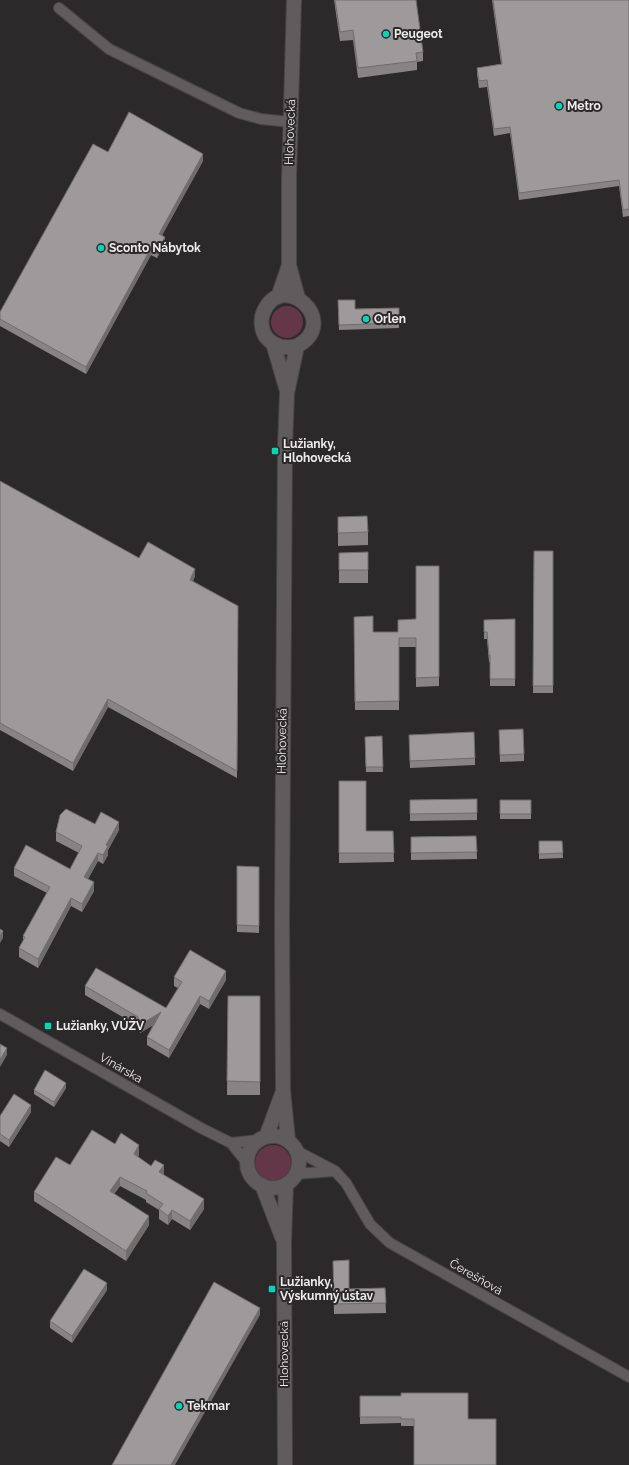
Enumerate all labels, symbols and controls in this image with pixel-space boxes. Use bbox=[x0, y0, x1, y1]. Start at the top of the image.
place label: Peugeot bbox=[394, 27, 443, 41]
marker: Peugeot bbox=[381, 29, 391, 39]
street label: Hlohovecká bbox=[282, 99, 298, 165]
place label: Metro bbox=[567, 99, 601, 113]
marker: Metro bbox=[554, 101, 564, 111]
place label: Sconto Nábytok bbox=[109, 241, 201, 255]
marker: Sconto Nábytok bbox=[96, 243, 106, 253]
place label: Orlen bbox=[374, 312, 406, 326]
marker: Orlen bbox=[361, 314, 371, 324]
place label: Lužianky, Hlohovecká bbox=[283, 437, 351, 465]
marker: Lužianky, Hlohovecká bbox=[270, 446, 280, 456]
street label: Hlohovecká bbox=[274, 708, 290, 774]
place label: Lužianky, VÚŽV bbox=[56, 1017, 145, 1033]
marker: Lužianky, VÚŽV bbox=[43, 1021, 53, 1031]
street label: Vinárska bbox=[97, 1050, 145, 1086]
street label: Čerešňová bbox=[447, 1256, 505, 1298]
place label: Lužianky, Výskumný ústav bbox=[280, 1275, 374, 1303]
marker: Lužianky, Výskumný ústav bbox=[267, 1284, 277, 1294]
street label: Hlohovecká bbox=[277, 1321, 291, 1387]
place label: Tekmar bbox=[187, 1399, 230, 1413]
marker: Tekmar bbox=[174, 1401, 184, 1411]

